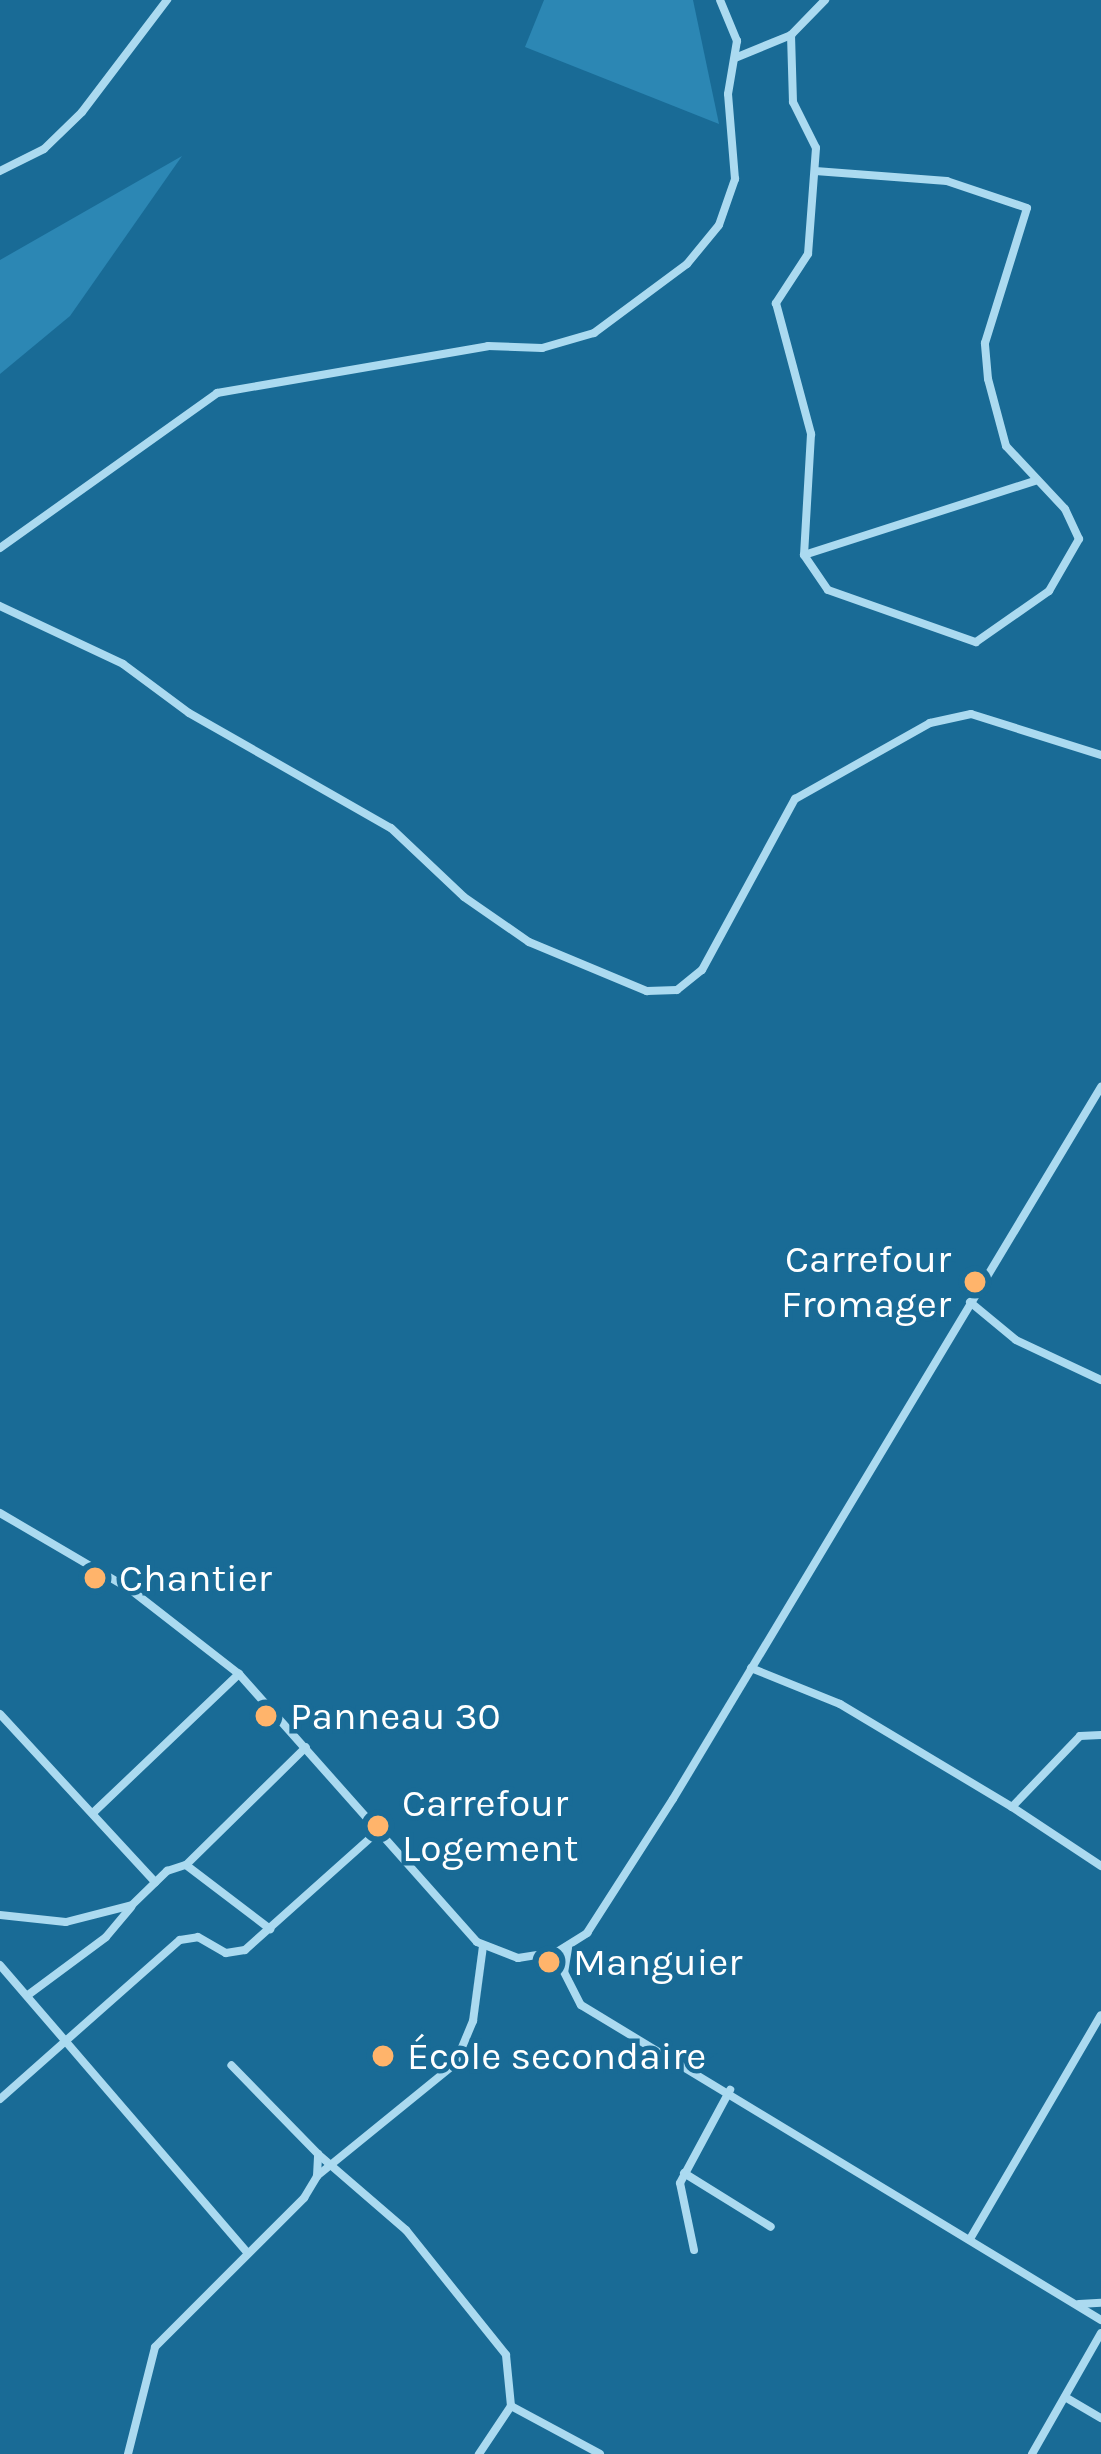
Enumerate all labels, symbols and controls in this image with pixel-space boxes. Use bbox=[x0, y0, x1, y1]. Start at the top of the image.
place label: Carrefour Fromager bbox=[781, 1237, 951, 1328]
marker: Carrefour Fromager bbox=[962, 1269, 988, 1295]
place label: Chantier bbox=[119, 1555, 272, 1601]
marker: Chantier bbox=[82, 1565, 108, 1591]
place label: Panneau 30 bbox=[290, 1693, 501, 1739]
marker: Panneau 30 bbox=[253, 1703, 279, 1729]
place label: Carrefour Logement bbox=[402, 1781, 578, 1872]
marker: Carrefour Logement bbox=[365, 1813, 391, 1839]
place label: Manguier bbox=[573, 1939, 742, 1985]
marker: Manguier bbox=[536, 1949, 562, 1975]
place label: École secondaire bbox=[407, 2033, 706, 2079]
marker: École secondaire bbox=[370, 2043, 396, 2069]

